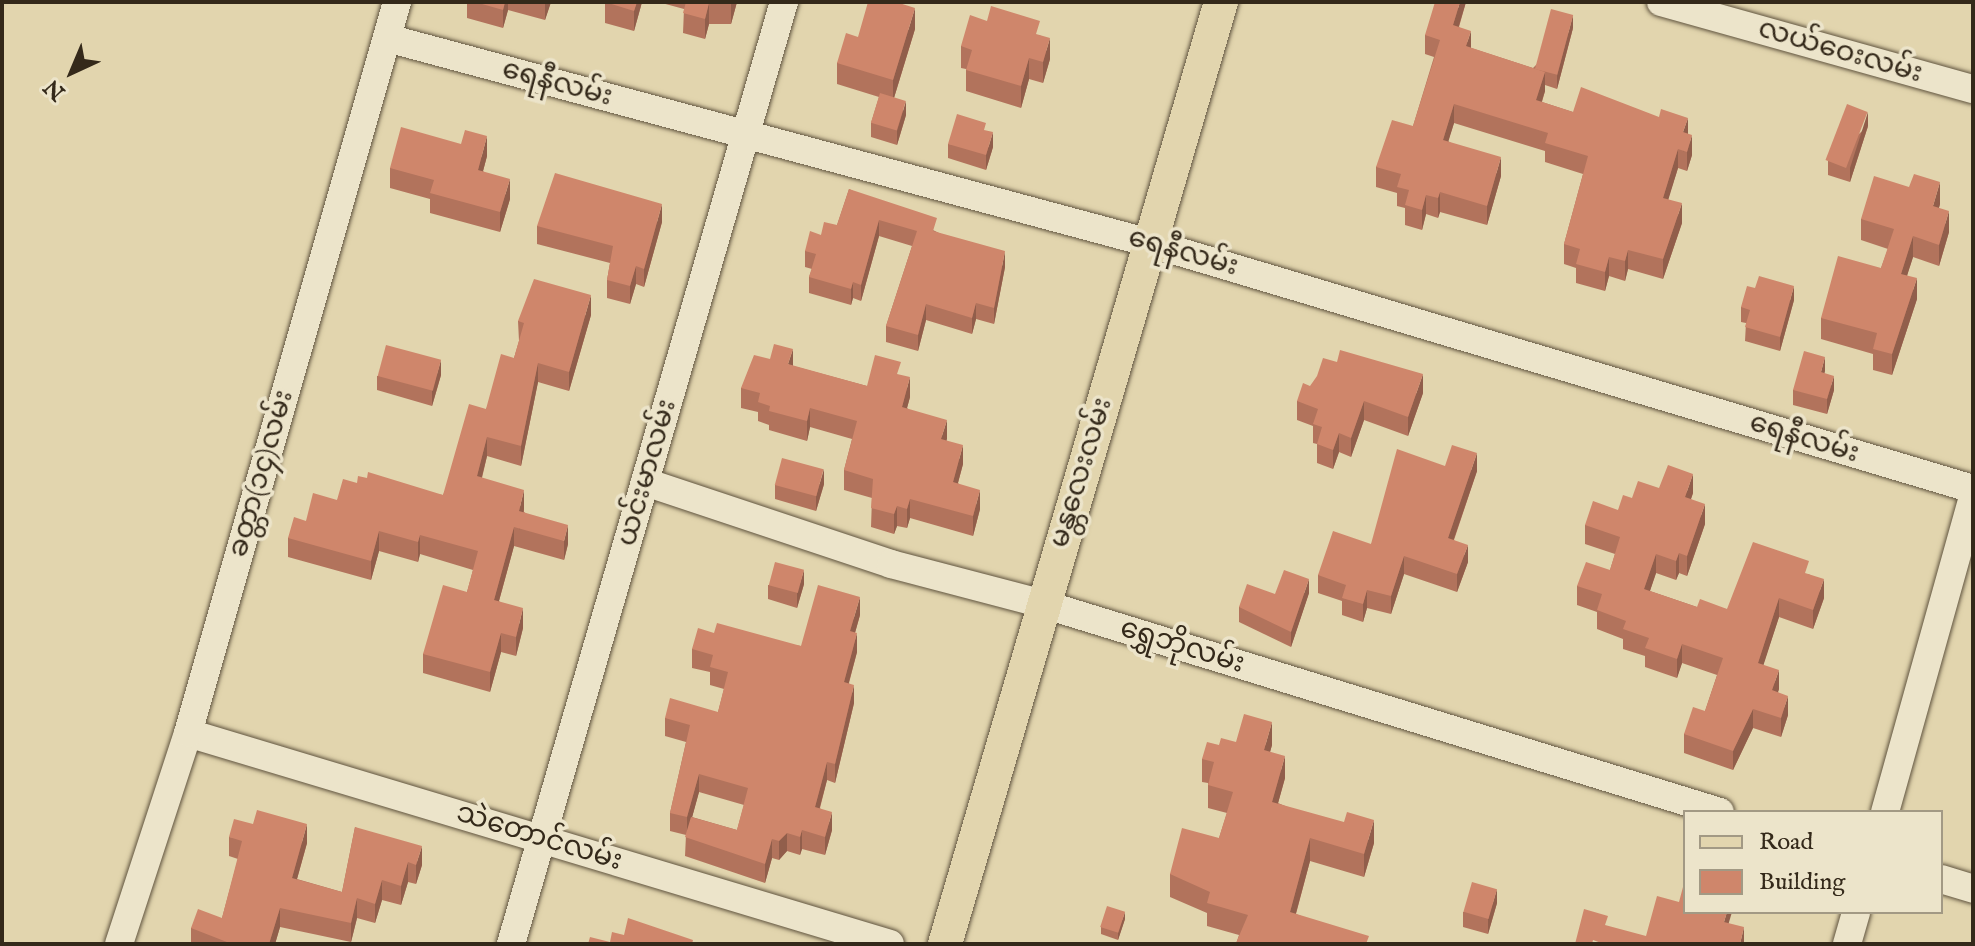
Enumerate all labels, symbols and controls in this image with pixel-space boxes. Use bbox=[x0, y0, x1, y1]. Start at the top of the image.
street label: လယ်ဝေးလမ်း bbox=[1754, 13, 1926, 91]
north arrow bbox=[32, 32, 112, 112]
street label: ရေနီလမ်း bbox=[498, 53, 616, 115]
text: N bbox=[39, 73, 72, 106]
street label: ရေနီလမ်း bbox=[1124, 221, 1242, 285]
street label: ခတ္တာ(၁၄)လမ်း bbox=[222, 387, 302, 561]
street label: မန္တလေးလမ်း bbox=[1043, 394, 1121, 552]
street label: ယင်းမာလမ်း bbox=[611, 396, 685, 550]
street label: ရေနီလမ်း bbox=[1745, 406, 1863, 472]
street label: ရွှေဘိုလမ်း bbox=[1116, 612, 1248, 682]
street label: သဲတောင်လမ်း bbox=[452, 797, 626, 879]
legend bbox=[1683, 810, 1943, 914]
text: Road bbox=[1759, 827, 1813, 858]
text: Building bbox=[1759, 867, 1845, 898]

